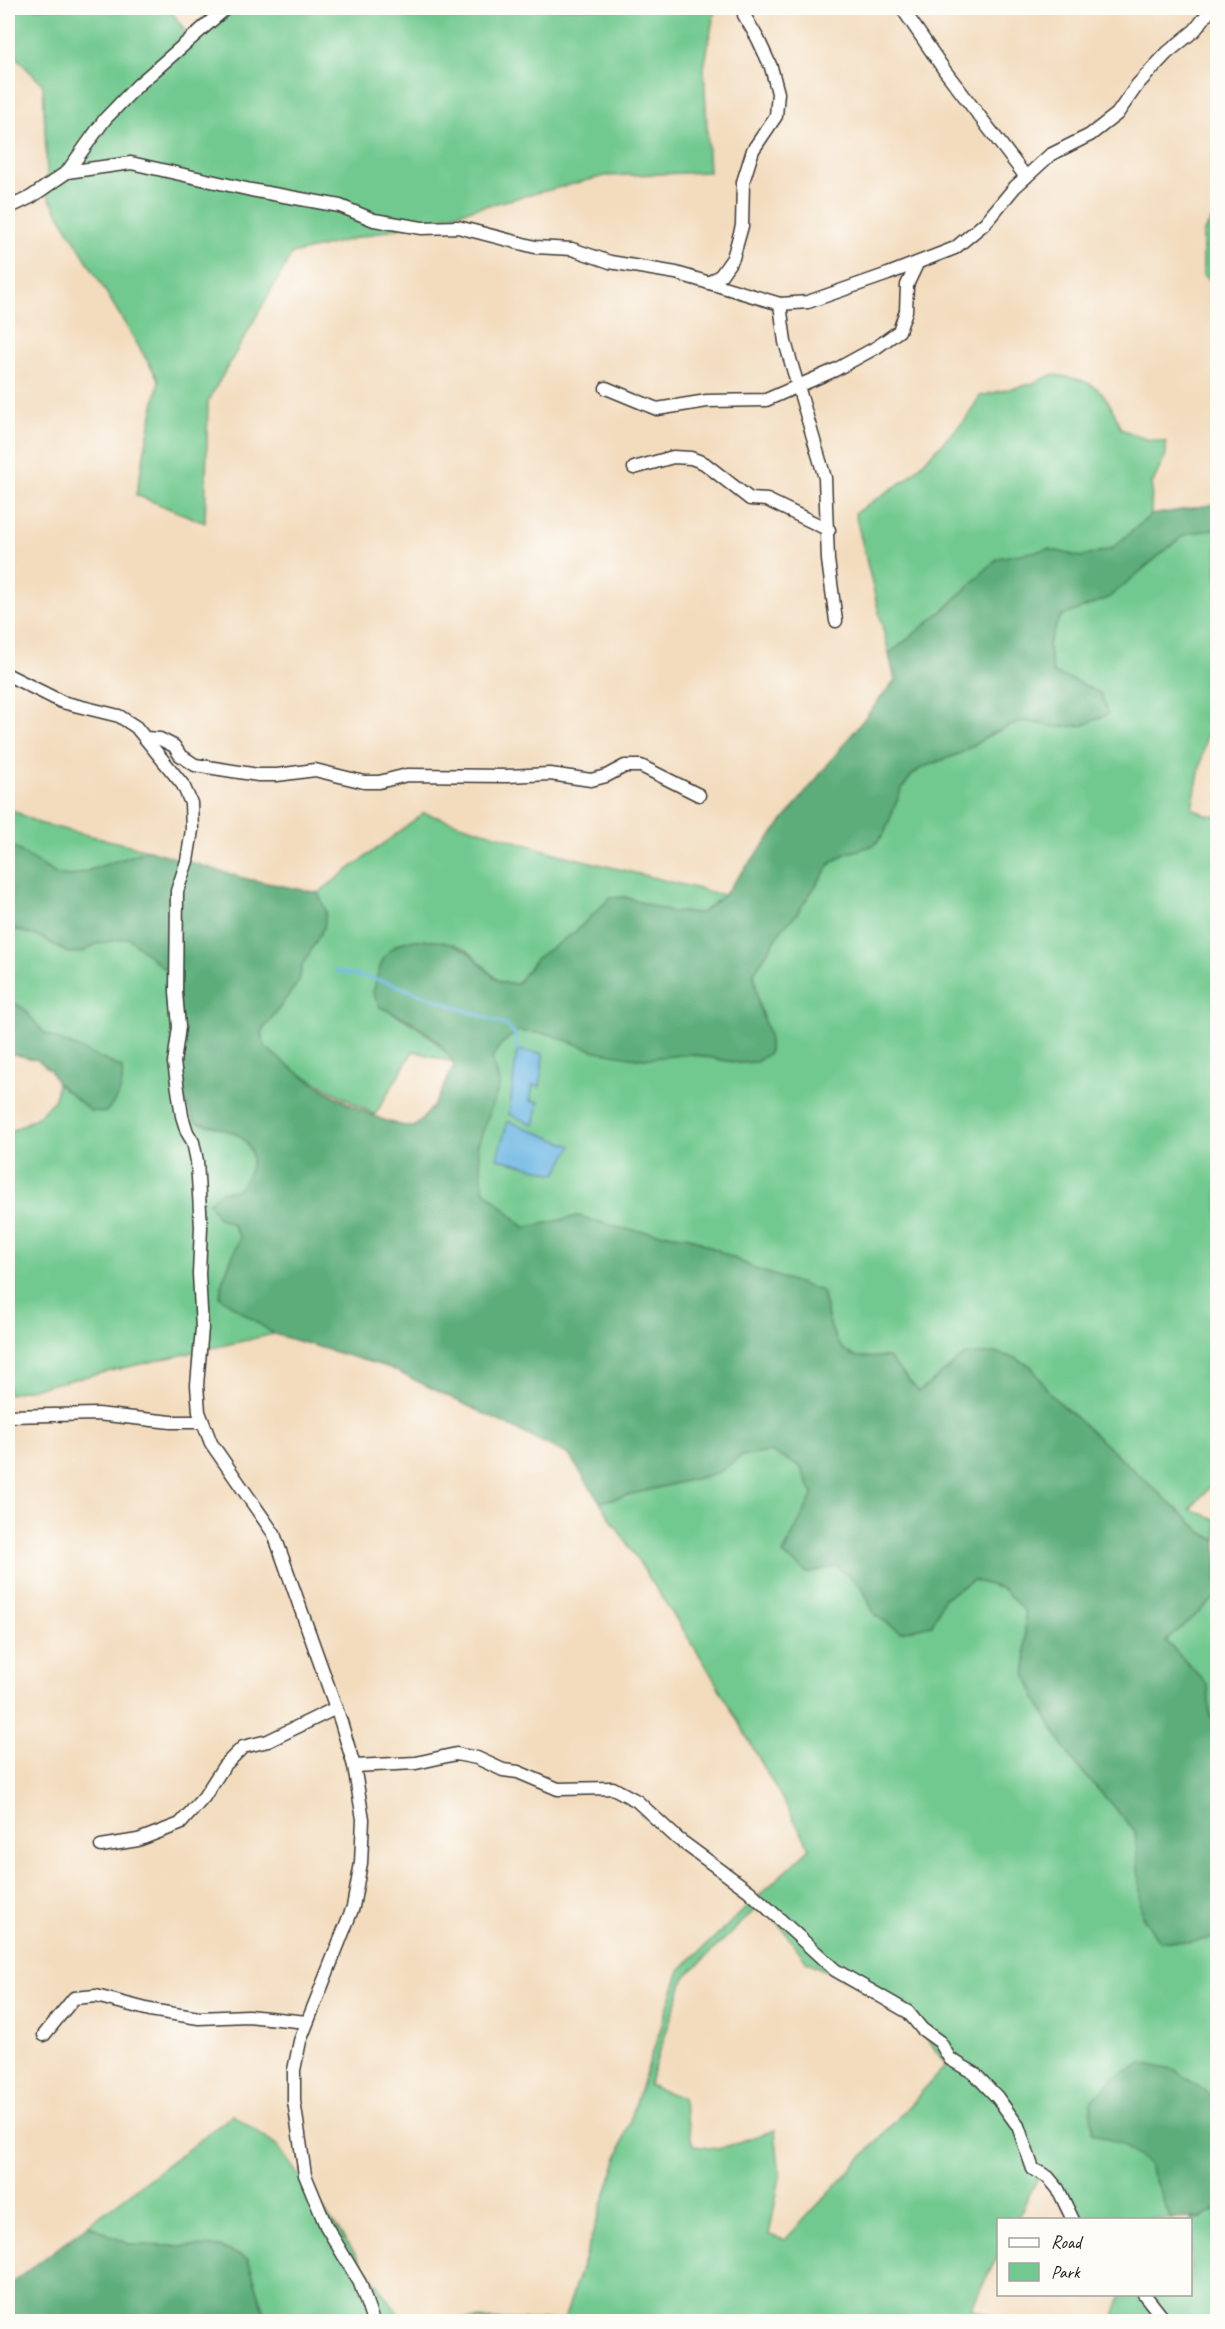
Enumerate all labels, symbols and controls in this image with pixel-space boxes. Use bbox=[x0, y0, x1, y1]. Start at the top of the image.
legend bbox=[997, 2218, 1192, 2296]
text: Road bbox=[1051, 2231, 1084, 2253]
text: Park bbox=[1051, 2261, 1081, 2283]

